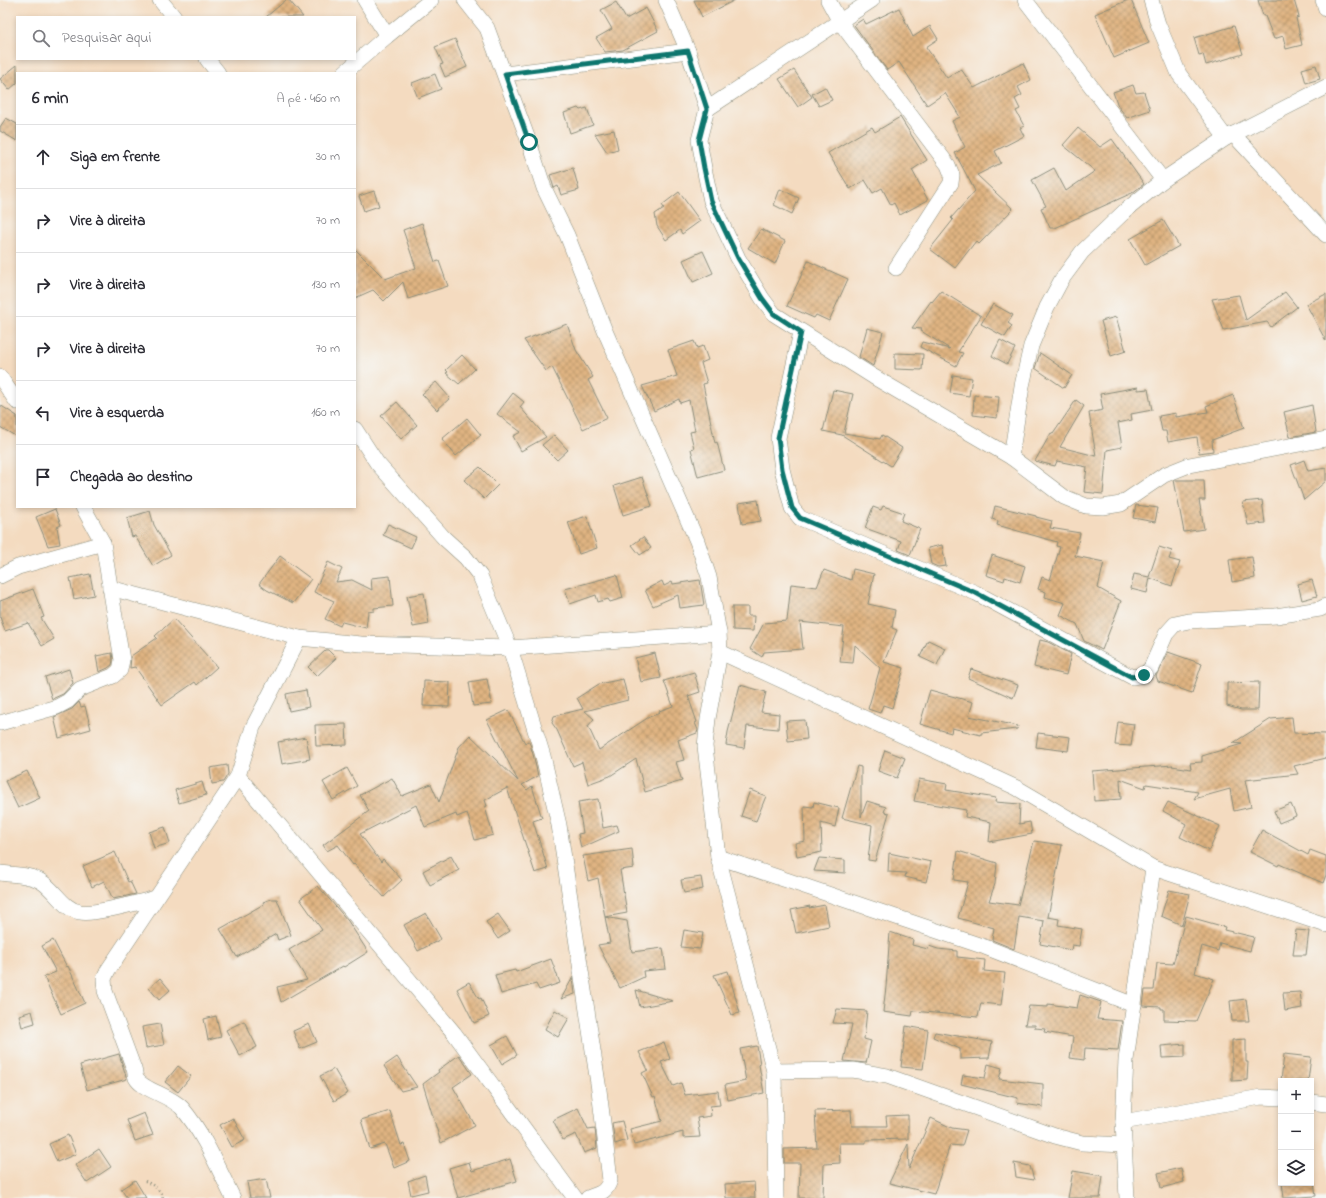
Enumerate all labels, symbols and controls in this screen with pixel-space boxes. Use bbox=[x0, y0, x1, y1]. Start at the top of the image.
search box bbox=[16, 16, 356, 60]
icon: search bbox=[30, 27, 52, 49]
text: Pesquisar aqui bbox=[62, 27, 151, 49]
text: 6 min bbox=[32, 86, 68, 111]
text: A pé · 460 m bbox=[277, 89, 340, 108]
route start bbox=[520, 133, 538, 151]
icon: ahead bbox=[32, 146, 54, 168]
text: Siga em frente bbox=[70, 146, 160, 168]
text: 30 m bbox=[316, 147, 340, 166]
icon: right bbox=[32, 210, 54, 232]
text: Vire à direita bbox=[70, 210, 145, 232]
text: 70 m bbox=[316, 211, 340, 230]
icon: right bbox=[32, 274, 54, 296]
text: Vire à direita bbox=[70, 274, 145, 296]
text: 130 m bbox=[312, 275, 340, 294]
icon: right bbox=[32, 338, 54, 360]
text: Vire à direita bbox=[70, 338, 145, 360]
text: 70 m bbox=[316, 339, 340, 358]
icon: left bbox=[32, 402, 54, 424]
text: Vire à esquerda bbox=[70, 402, 164, 424]
text: 160 m bbox=[311, 403, 340, 422]
icon: arrive bbox=[32, 466, 54, 488]
text: Chegada ao destino bbox=[70, 466, 193, 488]
route end bbox=[1135, 666, 1153, 684]
map controls bbox=[1278, 1078, 1314, 1186]
button: + bbox=[1278, 1078, 1314, 1114]
button: − bbox=[1278, 1114, 1314, 1150]
button: layers bbox=[1278, 1150, 1314, 1186]

